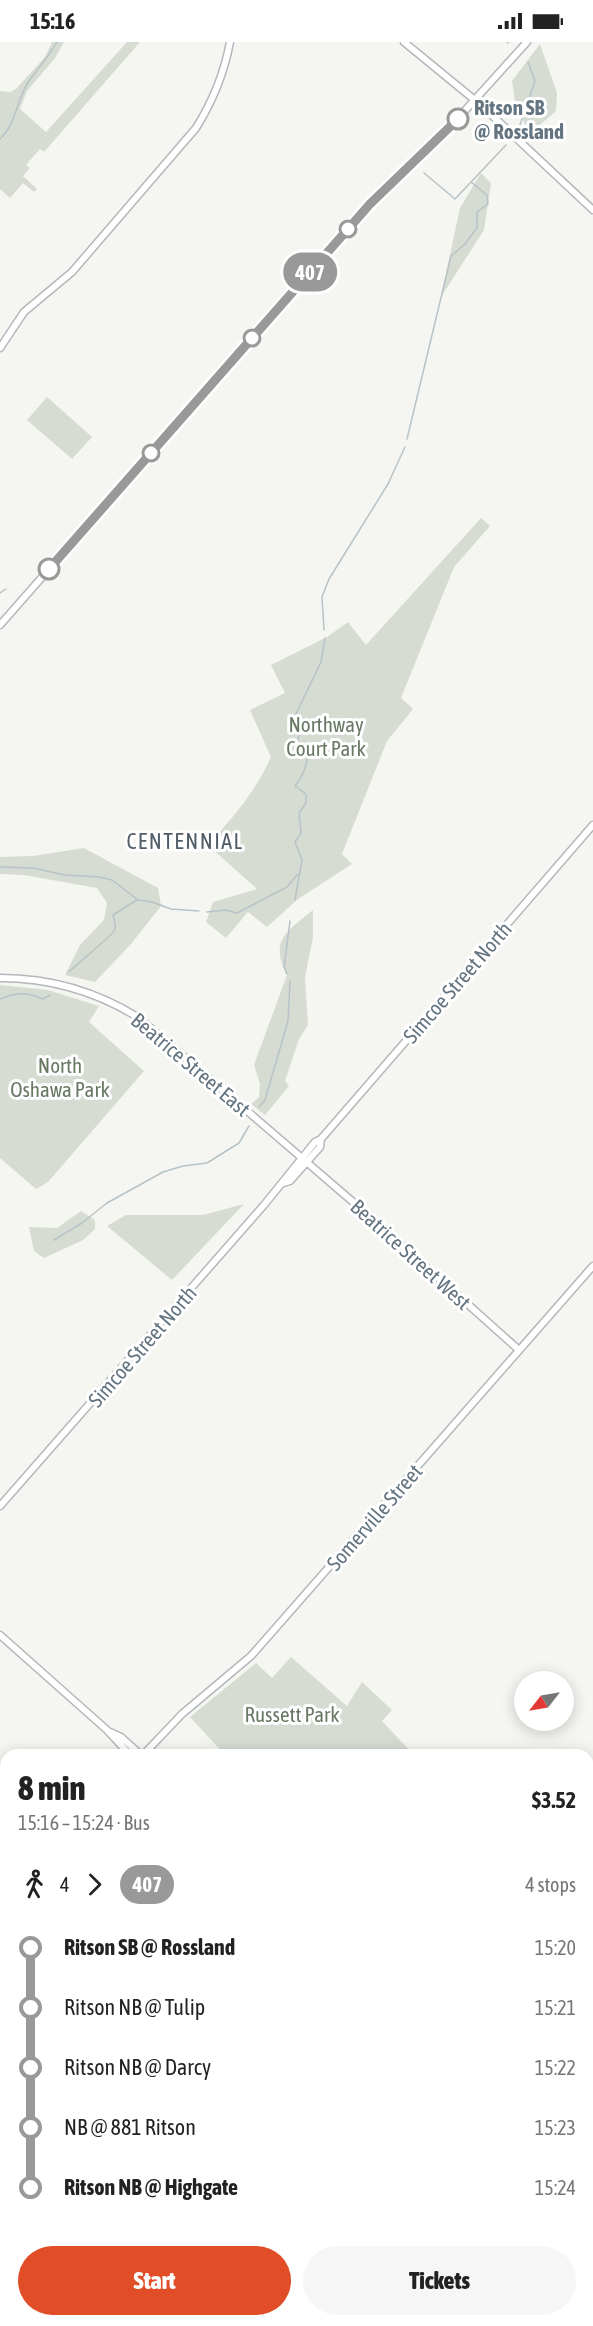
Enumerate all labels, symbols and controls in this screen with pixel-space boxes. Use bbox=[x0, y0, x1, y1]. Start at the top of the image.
text: 15:16 bbox=[30, 8, 75, 34]
place label: Ritson SB @ Rossland bbox=[474, 95, 564, 143]
marker: Ritson SB @ Rossland bbox=[447, 108, 469, 130]
unlabelled marker bbox=[339, 220, 357, 238]
line badge: 407 bbox=[276, 252, 344, 292]
text: 407 bbox=[295, 260, 325, 284]
unlabelled marker bbox=[243, 329, 261, 347]
unlabelled marker bbox=[142, 444, 160, 462]
unlabelled marker bbox=[38, 558, 60, 580]
park label: Northway Court Park bbox=[286, 712, 366, 760]
district label: CENTENNIAL bbox=[126, 828, 244, 854]
street label: Simcoe Street North bbox=[398, 917, 516, 1047]
street label: Beatrice Street East bbox=[127, 1007, 255, 1121]
park label: North Oshawa Park bbox=[10, 1053, 110, 1101]
street label: Beatrice Street West bbox=[346, 1194, 476, 1314]
street label: Simcoe Street North bbox=[83, 1281, 201, 1411]
street label: Somerville Street bbox=[322, 1459, 426, 1575]
north arrow bbox=[514, 1671, 574, 1731]
map controls bbox=[514, 1671, 574, 1731]
park label: Russett Park bbox=[244, 1702, 340, 1726]
text: 8 min bbox=[18, 1769, 85, 1807]
text: $3.52 bbox=[532, 1787, 576, 1813]
text: 15:16 – 15:24 · Bus bbox=[18, 1811, 150, 1834]
icon: walk bbox=[18, 1868, 51, 1901]
icon: forward bbox=[78, 1868, 111, 1901]
text: 407 bbox=[132, 1872, 162, 1896]
text: 4 bbox=[60, 1873, 69, 1896]
text: 4 stops bbox=[525, 1873, 576, 1896]
text: Ritson SB @ Rossland bbox=[64, 1934, 235, 1960]
text: 15:20 bbox=[535, 1936, 576, 1959]
text: Ritson NB @ Tulip bbox=[64, 1994, 205, 2020]
text: 15:21 bbox=[535, 1996, 576, 2019]
text: Ritson NB @ Darcy bbox=[64, 2054, 211, 2080]
text: 15:22 bbox=[535, 2056, 576, 2079]
text: NB @ 881 Ritson bbox=[64, 2114, 196, 2140]
text: 15:23 bbox=[535, 2116, 576, 2139]
text: Ritson NB @ Highgate bbox=[64, 2174, 238, 2200]
text: 15:24 bbox=[535, 2176, 576, 2199]
button: Start bbox=[18, 2246, 291, 2315]
button: Tickets bbox=[303, 2246, 576, 2315]

